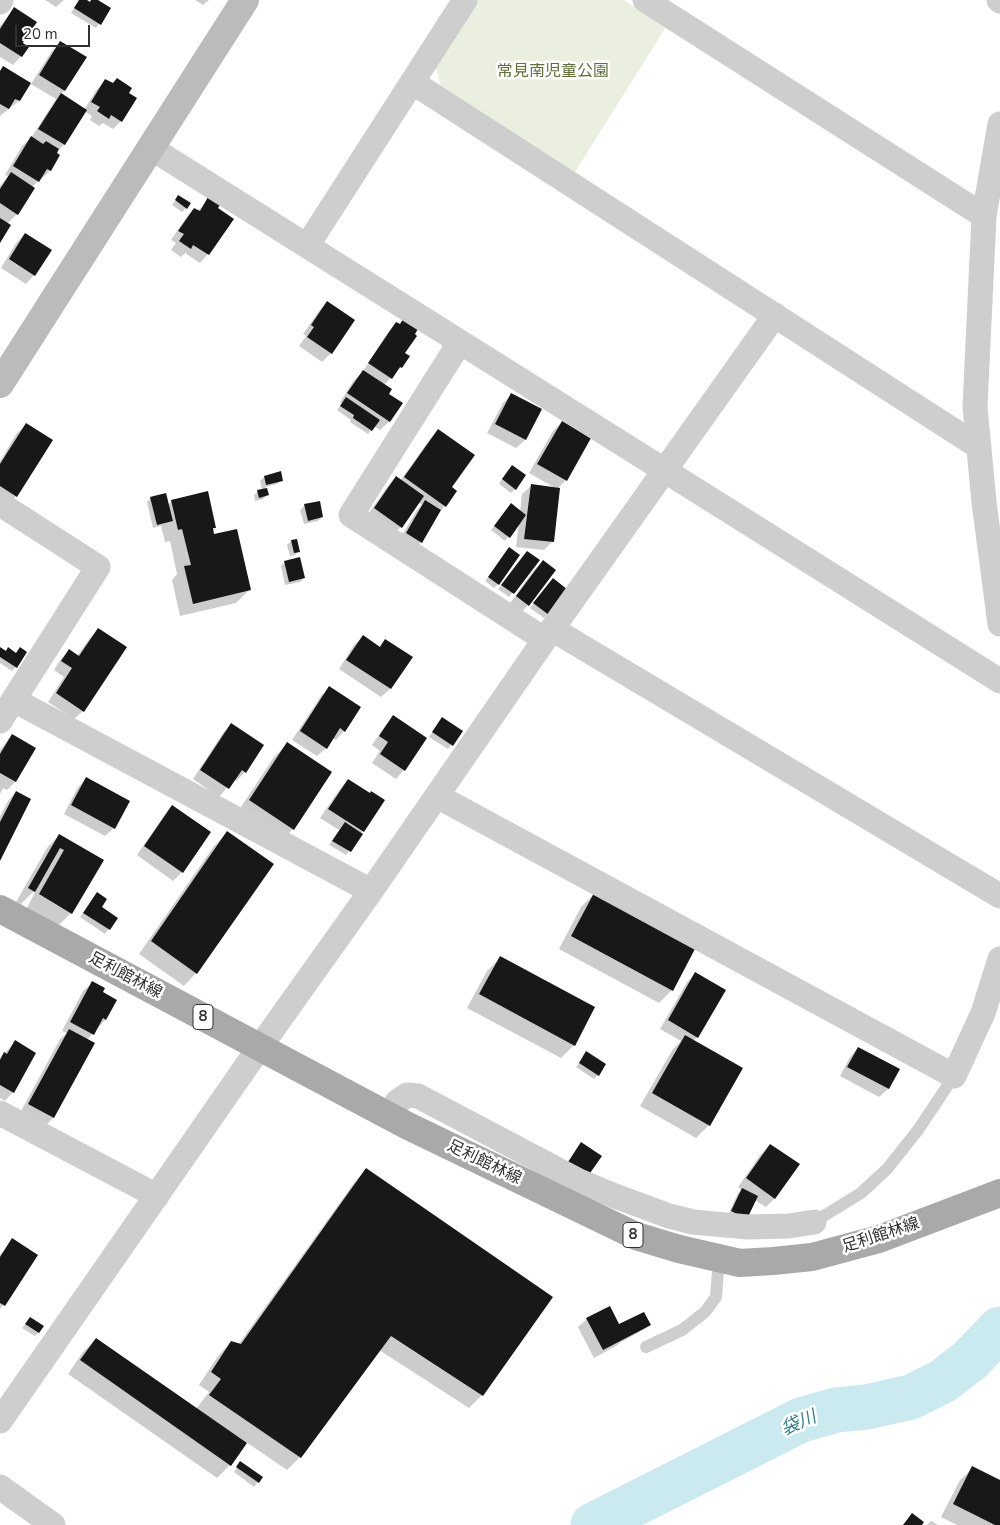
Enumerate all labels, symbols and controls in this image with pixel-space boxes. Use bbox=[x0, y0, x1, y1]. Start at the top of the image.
scale bar bbox=[18, 15, 92, 47]
text: 20 m bbox=[23, 24, 58, 44]
park label: 常見南児童公園 bbox=[497, 62, 609, 82]
street label: 足利館林線 bbox=[85, 949, 165, 1003]
road number: 8 bbox=[193, 1004, 213, 1030]
street label: 足利館林線 bbox=[444, 1137, 524, 1189]
street label: 足利館林線 bbox=[840, 1215, 922, 1257]
road number: 8 bbox=[623, 1222, 643, 1248]
water label: 袋川 bbox=[778, 1407, 820, 1441]

